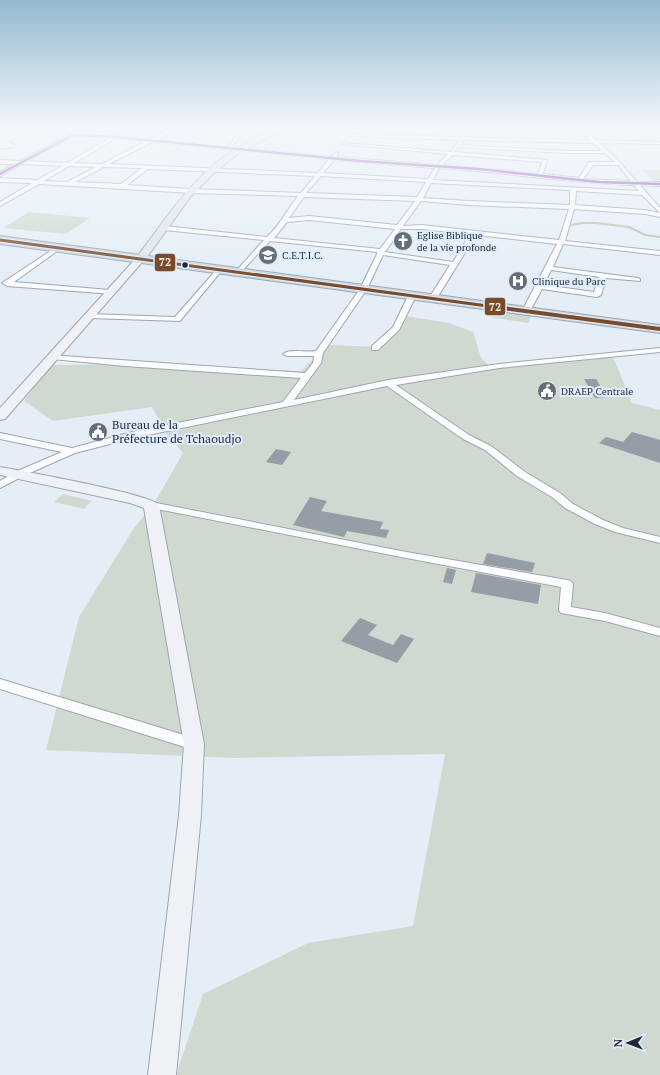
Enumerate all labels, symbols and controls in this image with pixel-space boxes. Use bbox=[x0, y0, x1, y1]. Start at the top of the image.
place label: Eglise Biblique de la vie profonde bbox=[417, 229, 496, 254]
church icon: Eglise Biblique de la vie profonde bbox=[392, 230, 414, 252]
school or university icon: C.E.T.I.C. bbox=[257, 244, 279, 266]
place label: C.E.T.I.C. bbox=[282, 249, 323, 262]
line badge: 72 bbox=[154, 253, 176, 272]
text: 72 bbox=[159, 255, 171, 269]
unlabelled marker bbox=[180, 260, 190, 270]
hospital icon: Clinique du Parc bbox=[507, 270, 529, 292]
place label: Clinique du Parc bbox=[532, 275, 606, 288]
line badge: 72 bbox=[484, 297, 506, 316]
text: 72 bbox=[489, 300, 501, 314]
public building icon: DRAEP Centrale bbox=[536, 380, 558, 402]
place label: DRAEP Centrale bbox=[561, 385, 633, 398]
place label: Bureau de la Préfecture de Tchaoudjo bbox=[112, 417, 242, 446]
public building icon: Bureau de la Préfecture de Tchaoudjo bbox=[87, 421, 109, 443]
north arrow bbox=[608, 1023, 648, 1063]
text: N bbox=[611, 1038, 625, 1047]

